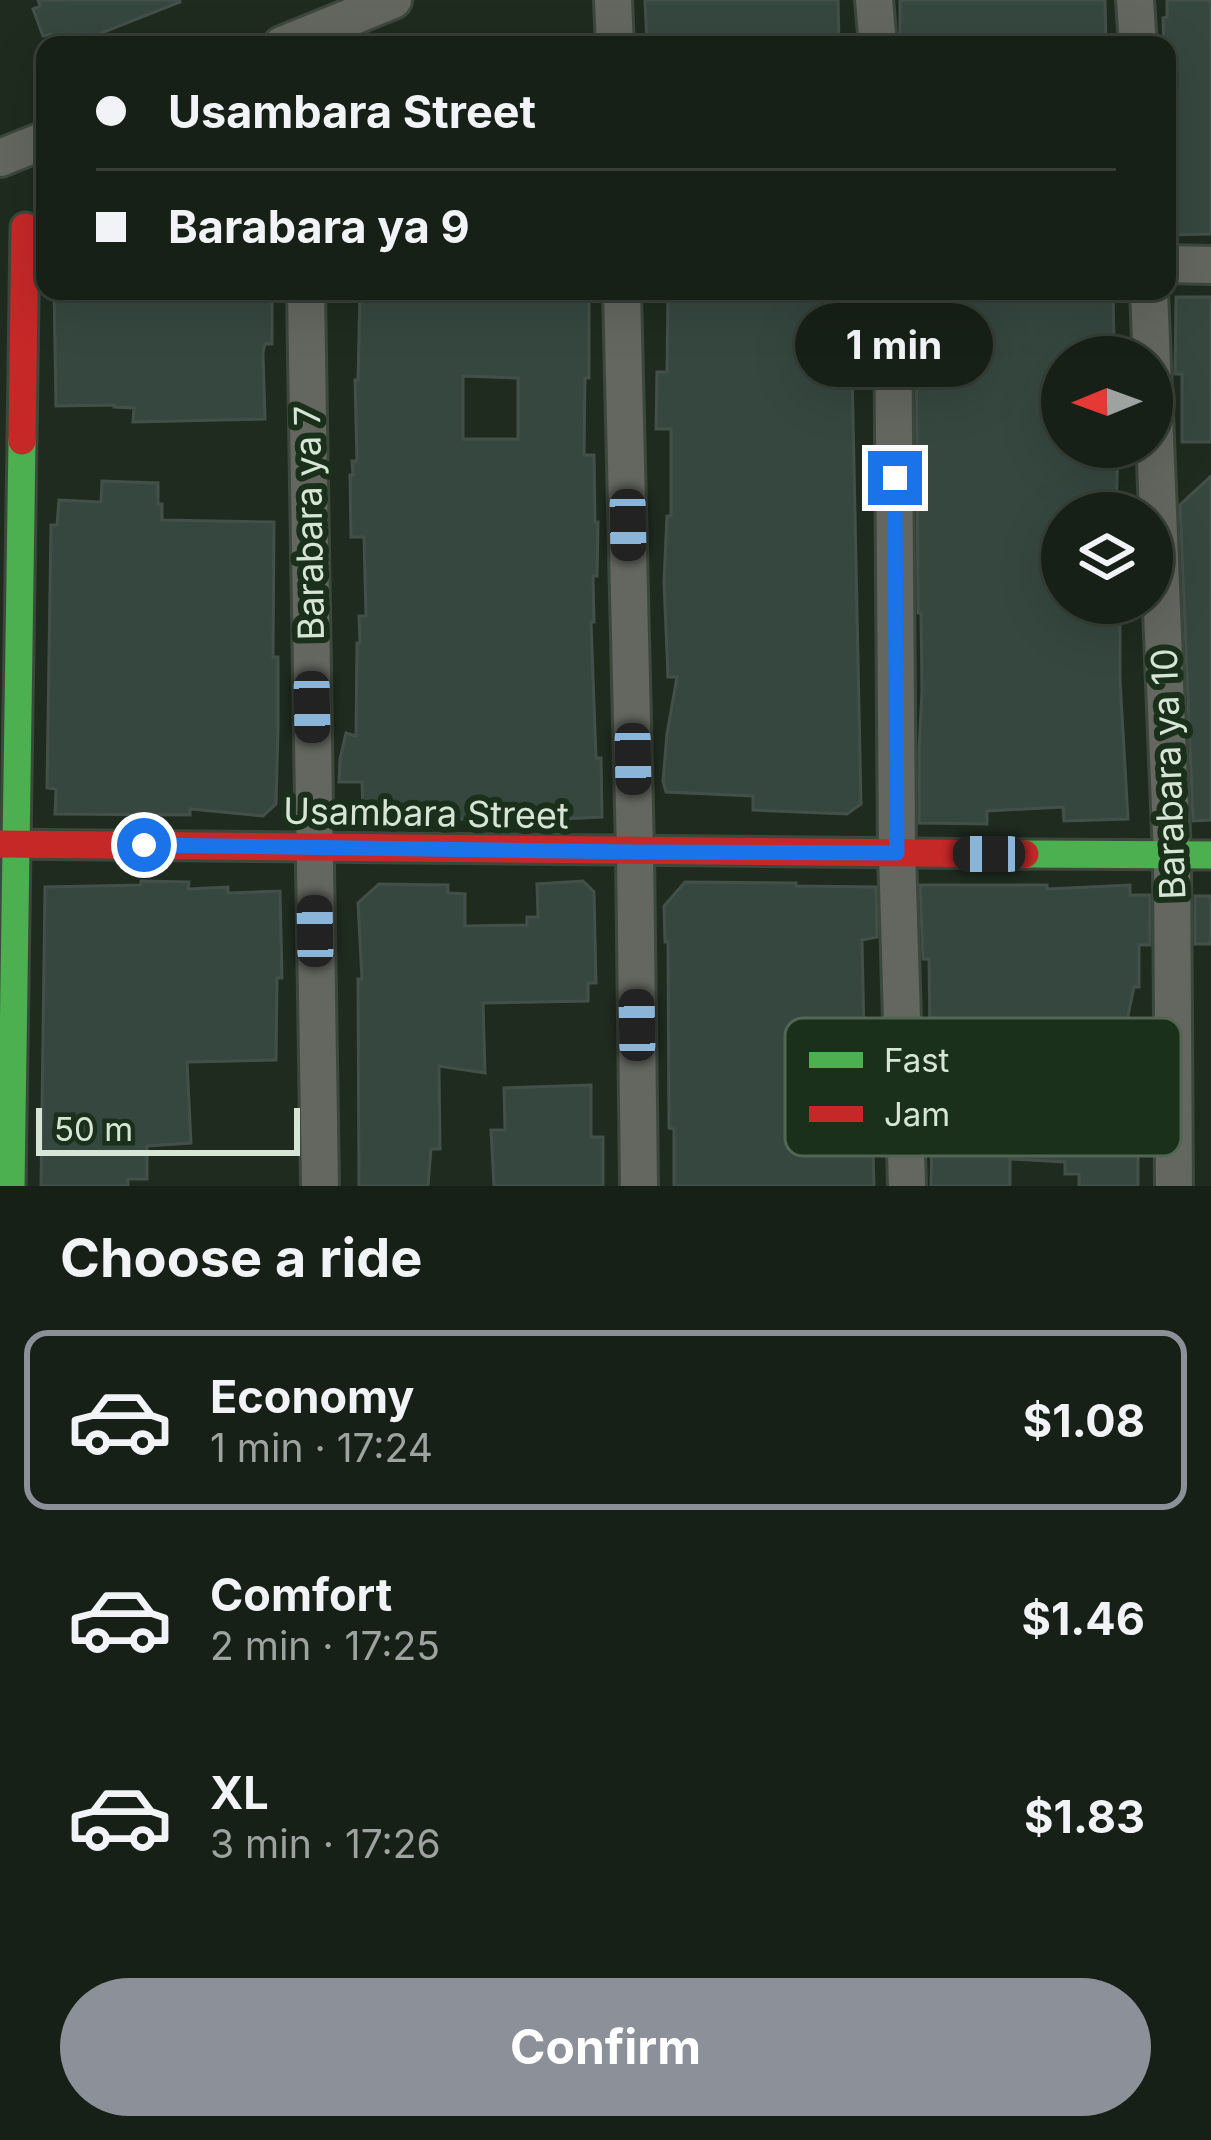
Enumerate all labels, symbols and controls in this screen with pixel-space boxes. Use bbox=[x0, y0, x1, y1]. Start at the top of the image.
text: Usambara Street bbox=[168, 84, 536, 139]
text: Barabara ya 9 bbox=[168, 199, 470, 254]
callout: 1 min bbox=[796, 304, 994, 388]
text: 1 min bbox=[846, 321, 942, 368]
north arrow bbox=[1041, 336, 1173, 468]
map controls bbox=[1041, 336, 1173, 624]
street label: Barabara ya 7 bbox=[285, 405, 333, 641]
route end bbox=[868, 451, 922, 505]
car bbox=[609, 489, 647, 561]
button: layers bbox=[1041, 492, 1173, 624]
street label: Barabara ya 10 bbox=[1142, 647, 1194, 901]
car bbox=[293, 671, 331, 743]
car bbox=[614, 723, 652, 795]
street label: Usambara Street bbox=[283, 789, 569, 837]
route start bbox=[117, 818, 171, 872]
car bbox=[953, 836, 1025, 872]
car bbox=[296, 895, 334, 967]
car bbox=[618, 989, 656, 1061]
legend bbox=[785, 1018, 1181, 1156]
text: Fast bbox=[884, 1040, 950, 1080]
text: Jam bbox=[884, 1094, 950, 1134]
scale bar bbox=[36, 1102, 300, 1155]
text: 50 m bbox=[54, 1109, 133, 1149]
text: Choose a ride bbox=[60, 1225, 422, 1290]
icon: car bbox=[66, 1366, 174, 1474]
text: Economy bbox=[210, 1369, 414, 1424]
text: $1.08 bbox=[1023, 1393, 1145, 1448]
text: 1 min · 17:24 bbox=[210, 1424, 433, 1471]
icon: car bbox=[66, 1564, 174, 1672]
text: Comfort bbox=[210, 1567, 392, 1622]
text: $1.46 bbox=[1021, 1591, 1145, 1646]
text: 2 min · 17:25 bbox=[210, 1622, 440, 1669]
icon: car bbox=[66, 1762, 174, 1870]
text: XL bbox=[210, 1765, 269, 1820]
text: $1.83 bbox=[1024, 1789, 1145, 1844]
text: 3 min · 17:26 bbox=[210, 1820, 441, 1867]
button: Confirm bbox=[60, 1978, 1151, 2116]

